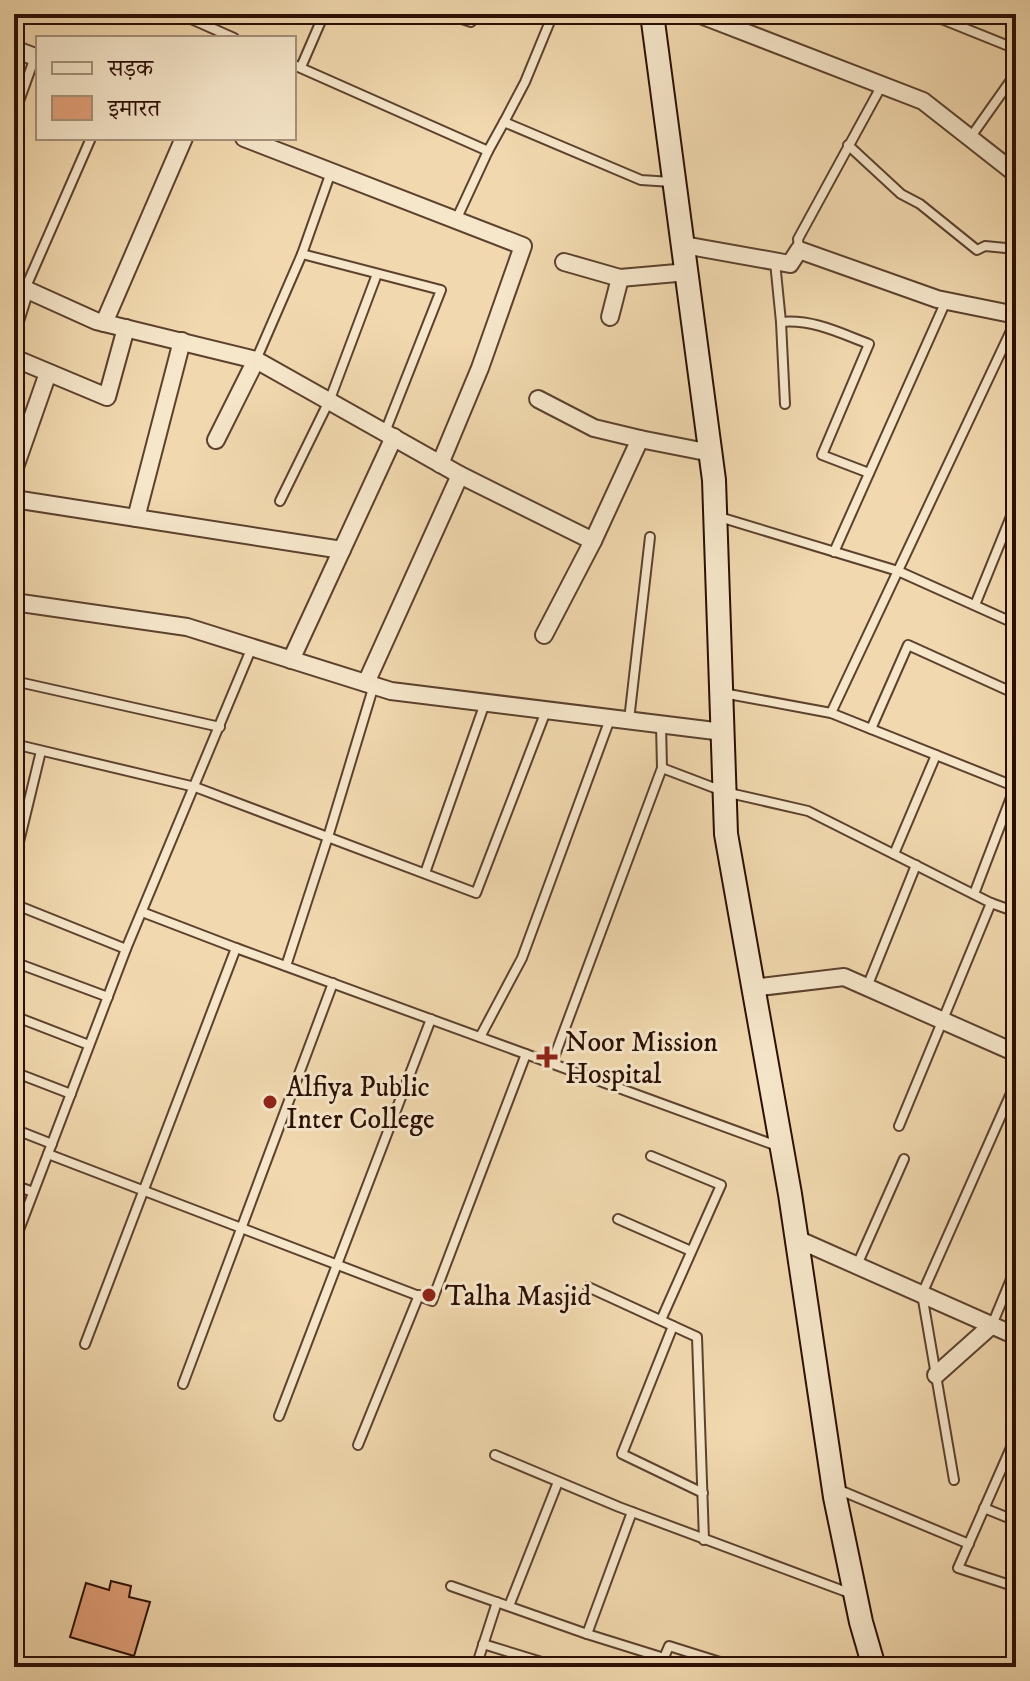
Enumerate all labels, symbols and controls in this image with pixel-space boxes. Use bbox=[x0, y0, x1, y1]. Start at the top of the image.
legend bbox=[36, 36, 296, 140]
text: सड़क bbox=[107, 54, 155, 84]
text: इमारत bbox=[107, 94, 161, 124]
place label: Noor Mission Hospital bbox=[565, 1025, 718, 1092]
marker: Noor Mission Hospital bbox=[536, 1046, 558, 1068]
place label: Alfiya Public Inter College bbox=[286, 1070, 435, 1137]
marker: Alfiya Public Inter College bbox=[261, 1093, 279, 1111]
place label: Talha Masjid bbox=[445, 1279, 591, 1314]
marker: Talha Masjid bbox=[420, 1286, 438, 1304]

